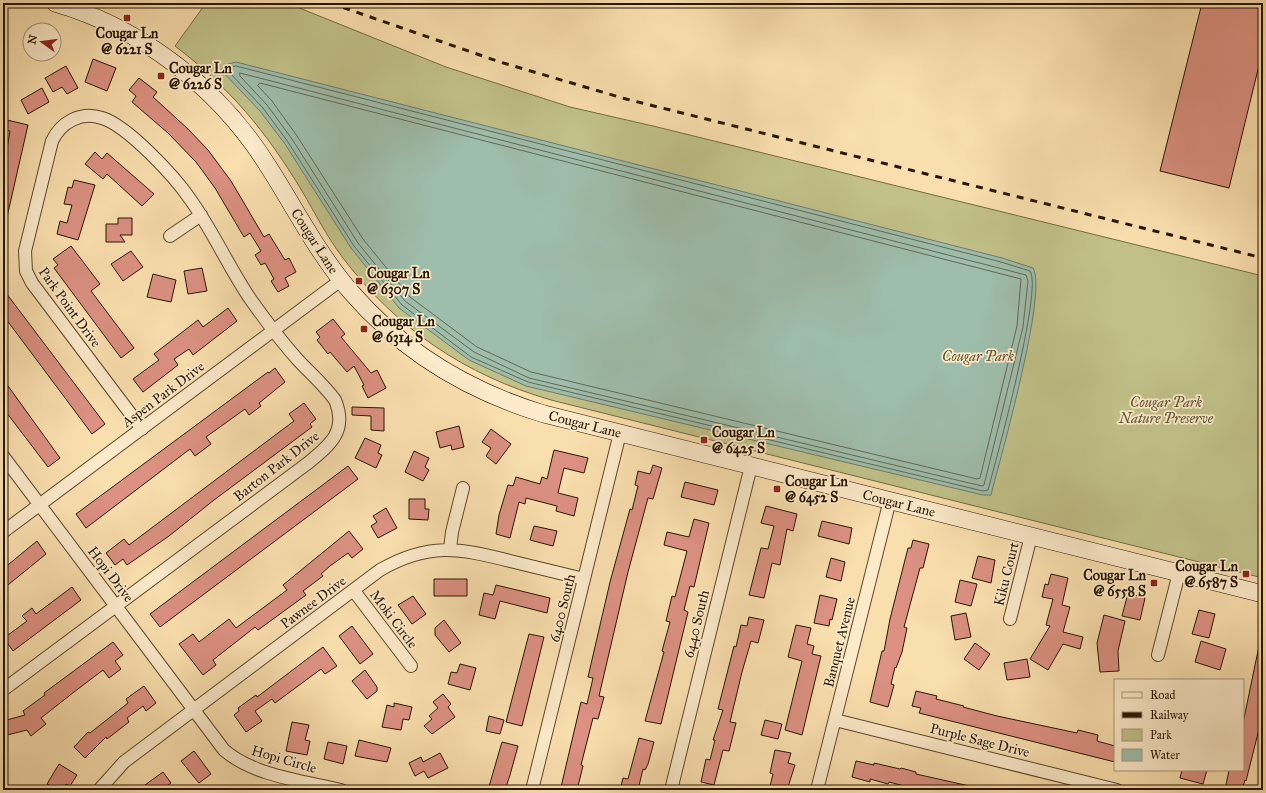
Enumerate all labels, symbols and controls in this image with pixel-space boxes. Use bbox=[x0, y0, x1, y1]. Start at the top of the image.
marker: Cougar Ln @ 6221 S bbox=[122, 13, 132, 23]
north arrow bbox=[22, 22, 62, 62]
place label: Cougar Ln @ 6221 S bbox=[96, 25, 159, 58]
text: N bbox=[25, 33, 40, 46]
place label: Cougar Ln @ 6226 S bbox=[169, 60, 232, 93]
marker: Cougar Ln @ 6226 S bbox=[156, 71, 166, 81]
street label: Cougar Lane bbox=[287, 205, 342, 277]
street label: Park Point Drive bbox=[35, 264, 104, 351]
place label: Cougar Ln @ 6307 S bbox=[367, 265, 430, 299]
marker: Cougar Ln @ 6307 S bbox=[354, 276, 364, 286]
place label: Cougar Ln @ 6314 S bbox=[372, 313, 435, 347]
marker: Cougar Ln @ 6314 S bbox=[359, 324, 369, 334]
park label: Cougar Park bbox=[942, 348, 1015, 365]
street label: Aspen Park Drive bbox=[118, 358, 208, 431]
park label: Cougar Park Nature Preserve bbox=[1118, 394, 1214, 427]
street label: Cougar Lane bbox=[547, 407, 623, 442]
place label: Cougar Ln @ 6425 S bbox=[712, 424, 775, 458]
street label: Barton Park Drive bbox=[230, 428, 323, 505]
marker: Cougar Ln @ 6425 S bbox=[699, 435, 709, 445]
place label: Cougar Ln @ 6452 S bbox=[785, 473, 848, 507]
marker: Cougar Ln @ 6452 S bbox=[772, 484, 782, 494]
street label: Cougar Lane bbox=[861, 486, 937, 521]
street label: Kiku Court bbox=[990, 540, 1023, 608]
street label: Hopi Drive bbox=[84, 543, 137, 606]
place label: Cougar Ln @ 6587 S bbox=[1175, 558, 1238, 591]
place label: Cougar Ln @ 6558 S bbox=[1083, 567, 1146, 600]
marker: Cougar Ln @ 6587 S bbox=[1241, 569, 1251, 579]
street label: Pawnee Drive bbox=[277, 572, 349, 632]
street label: 6400 South bbox=[546, 572, 579, 644]
marker: Cougar Ln @ 6558 S bbox=[1149, 578, 1159, 588]
street label: Moki Circle bbox=[366, 587, 421, 652]
street label: 6440 South bbox=[680, 588, 713, 660]
street label: Banquet Avenue bbox=[820, 595, 860, 689]
legend bbox=[1114, 679, 1244, 771]
text: Road bbox=[1150, 688, 1176, 702]
text: Railway bbox=[1150, 708, 1189, 722]
street label: Purple Sage Drive bbox=[928, 720, 1032, 761]
text: Park bbox=[1150, 728, 1172, 742]
street label: Hopi Circle bbox=[249, 742, 319, 777]
text: Water bbox=[1150, 748, 1180, 762]

